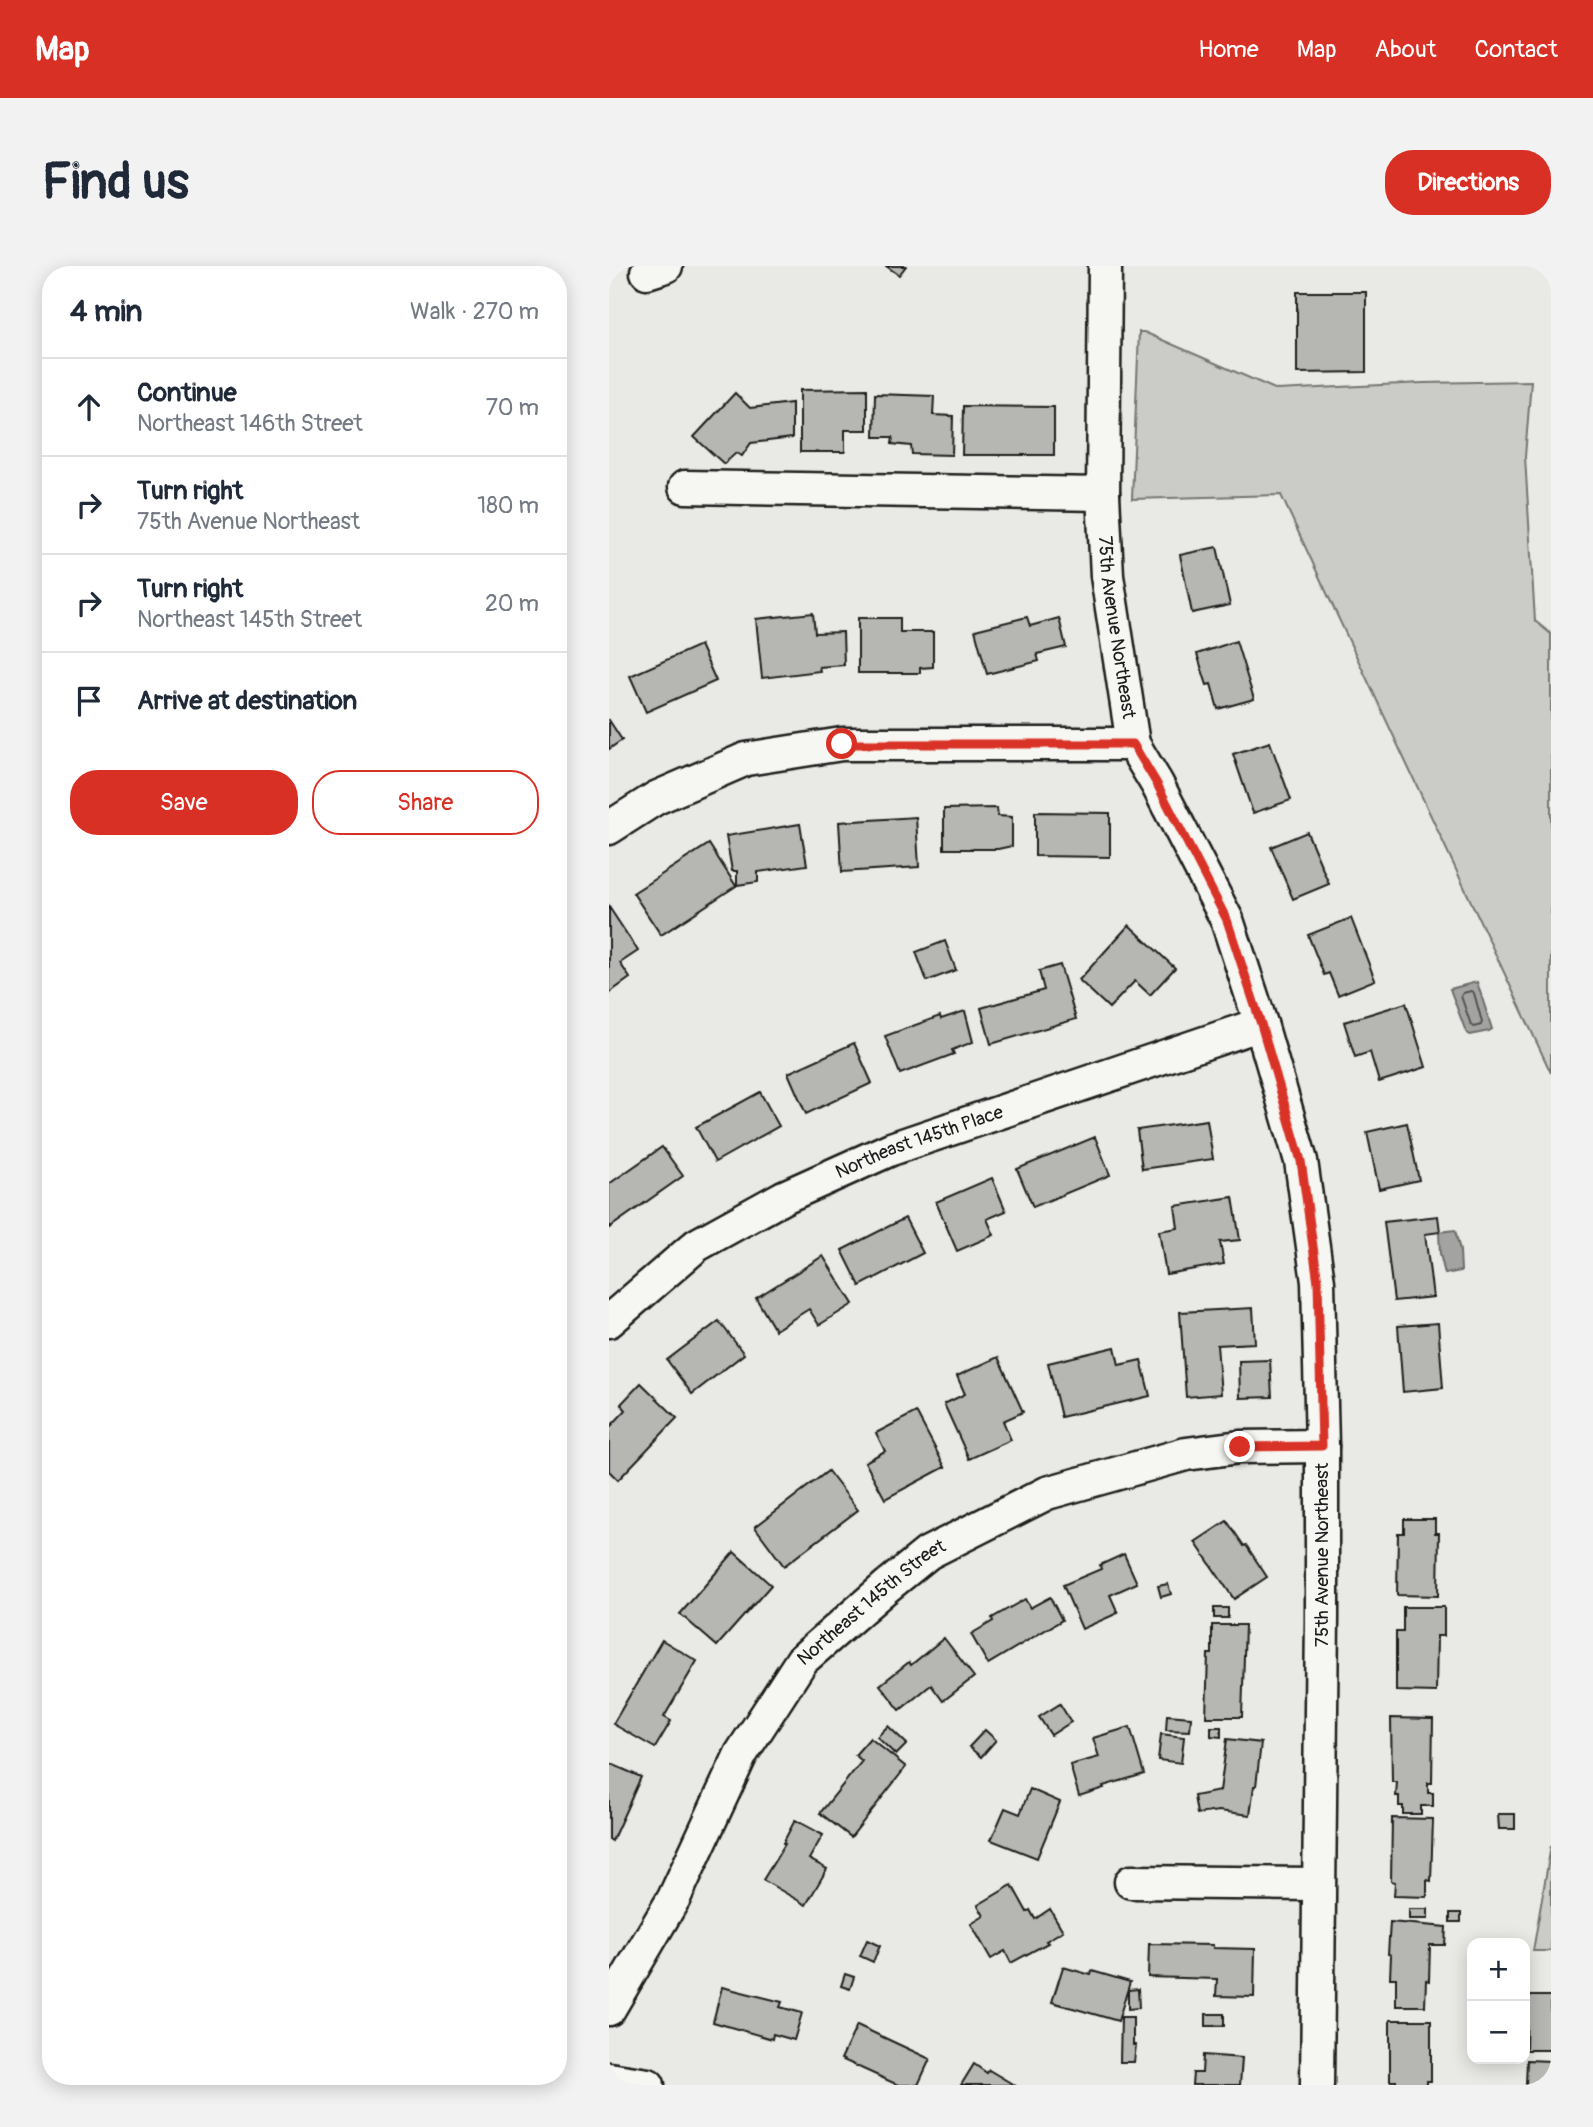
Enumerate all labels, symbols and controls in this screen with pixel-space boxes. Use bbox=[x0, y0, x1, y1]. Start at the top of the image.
text: Map bbox=[35, 29, 90, 70]
text: Home bbox=[1198, 35, 1259, 64]
text: Map bbox=[1297, 35, 1337, 64]
text: About bbox=[1375, 35, 1437, 64]
text: Contact bbox=[1475, 35, 1558, 64]
button: Directions bbox=[1385, 150, 1551, 215]
text: Find us bbox=[42, 152, 189, 213]
text: 4 min bbox=[70, 293, 143, 330]
text: Walk · 270 m bbox=[410, 297, 539, 326]
text: Continue bbox=[137, 377, 237, 409]
icon: ahead bbox=[70, 388, 108, 426]
text: 70 m bbox=[486, 393, 539, 422]
text: Northeast 146th Street bbox=[137, 409, 363, 438]
text: Turn right bbox=[137, 475, 243, 507]
icon: right bbox=[70, 486, 108, 524]
text: 180 m bbox=[477, 491, 539, 520]
text: 75th Avenue Northeast bbox=[137, 507, 360, 536]
street label: 75th Avenue Northeast bbox=[1093, 535, 1141, 721]
text: Turn right bbox=[137, 573, 243, 605]
icon: right bbox=[70, 584, 108, 622]
text: 20 m bbox=[485, 589, 539, 618]
text: Northeast 145th Street bbox=[137, 605, 362, 634]
icon: arrive bbox=[70, 682, 108, 720]
text: Arrive at destination bbox=[137, 685, 357, 717]
route start bbox=[826, 728, 857, 759]
button: Save bbox=[70, 770, 298, 835]
button: Share bbox=[312, 770, 539, 835]
street label: Northeast 145th Place bbox=[832, 1100, 1007, 1184]
route end bbox=[1224, 1431, 1255, 1462]
street label: 75th Avenue Northeast bbox=[1310, 1463, 1334, 1647]
street label: Northeast 145th Street bbox=[792, 1534, 950, 1671]
map controls bbox=[1467, 1938, 1530, 2064]
button: + bbox=[1467, 1938, 1530, 2001]
button: − bbox=[1467, 2001, 1530, 2064]

